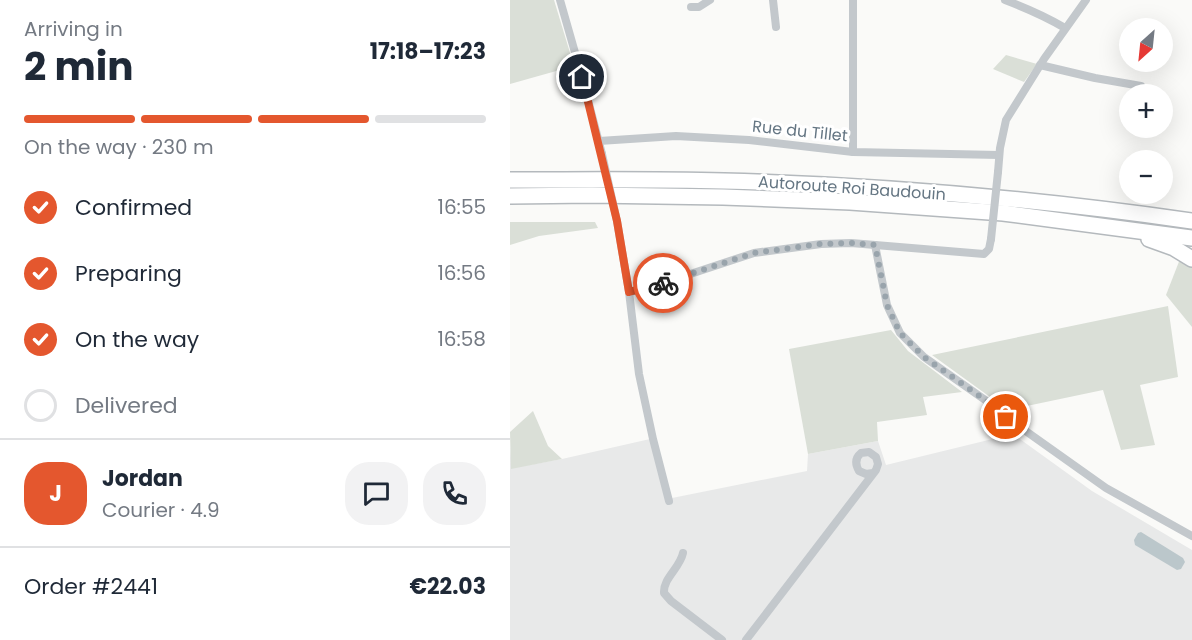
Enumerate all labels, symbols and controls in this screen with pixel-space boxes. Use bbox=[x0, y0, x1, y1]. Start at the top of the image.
text: Arriving in bbox=[24, 15, 123, 43]
north arrow bbox=[1119, 18, 1173, 72]
map controls bbox=[1119, 18, 1173, 204]
text: 17:18–17:23 bbox=[370, 36, 486, 67]
text: 2 min bbox=[24, 39, 134, 94]
pin bbox=[556, 51, 607, 102]
icon: home bbox=[565, 60, 598, 93]
button: + bbox=[1119, 84, 1173, 138]
street label: Rue du Tillet bbox=[751, 115, 849, 147]
text: On the way · 230 m bbox=[24, 133, 214, 161]
button: − bbox=[1119, 150, 1173, 204]
street label: Autoroute Roi Baudouin bbox=[757, 170, 947, 206]
icon: check bbox=[24, 191, 57, 224]
text: Confirmed bbox=[75, 192, 192, 223]
text: 16:55 bbox=[438, 193, 486, 221]
courier bbox=[633, 253, 693, 313]
icon: check bbox=[24, 257, 57, 290]
text: Preparing bbox=[75, 258, 182, 289]
text: 16:56 bbox=[437, 259, 486, 287]
icon: bike bbox=[647, 267, 680, 300]
icon: check bbox=[24, 323, 57, 356]
text: On the way bbox=[75, 324, 199, 355]
text: 16:58 bbox=[437, 325, 486, 353]
text: Delivered bbox=[75, 390, 178, 421]
pin bbox=[980, 391, 1031, 442]
icon: bag bbox=[989, 400, 1022, 433]
button: chat bbox=[345, 462, 408, 525]
button: phone bbox=[423, 462, 486, 525]
text: Jordan bbox=[102, 463, 183, 494]
text: J bbox=[49, 478, 62, 509]
text: Courier · 4.9 bbox=[102, 496, 220, 524]
text: Order #2441 bbox=[24, 571, 158, 602]
text: €22.03 bbox=[410, 571, 486, 602]

